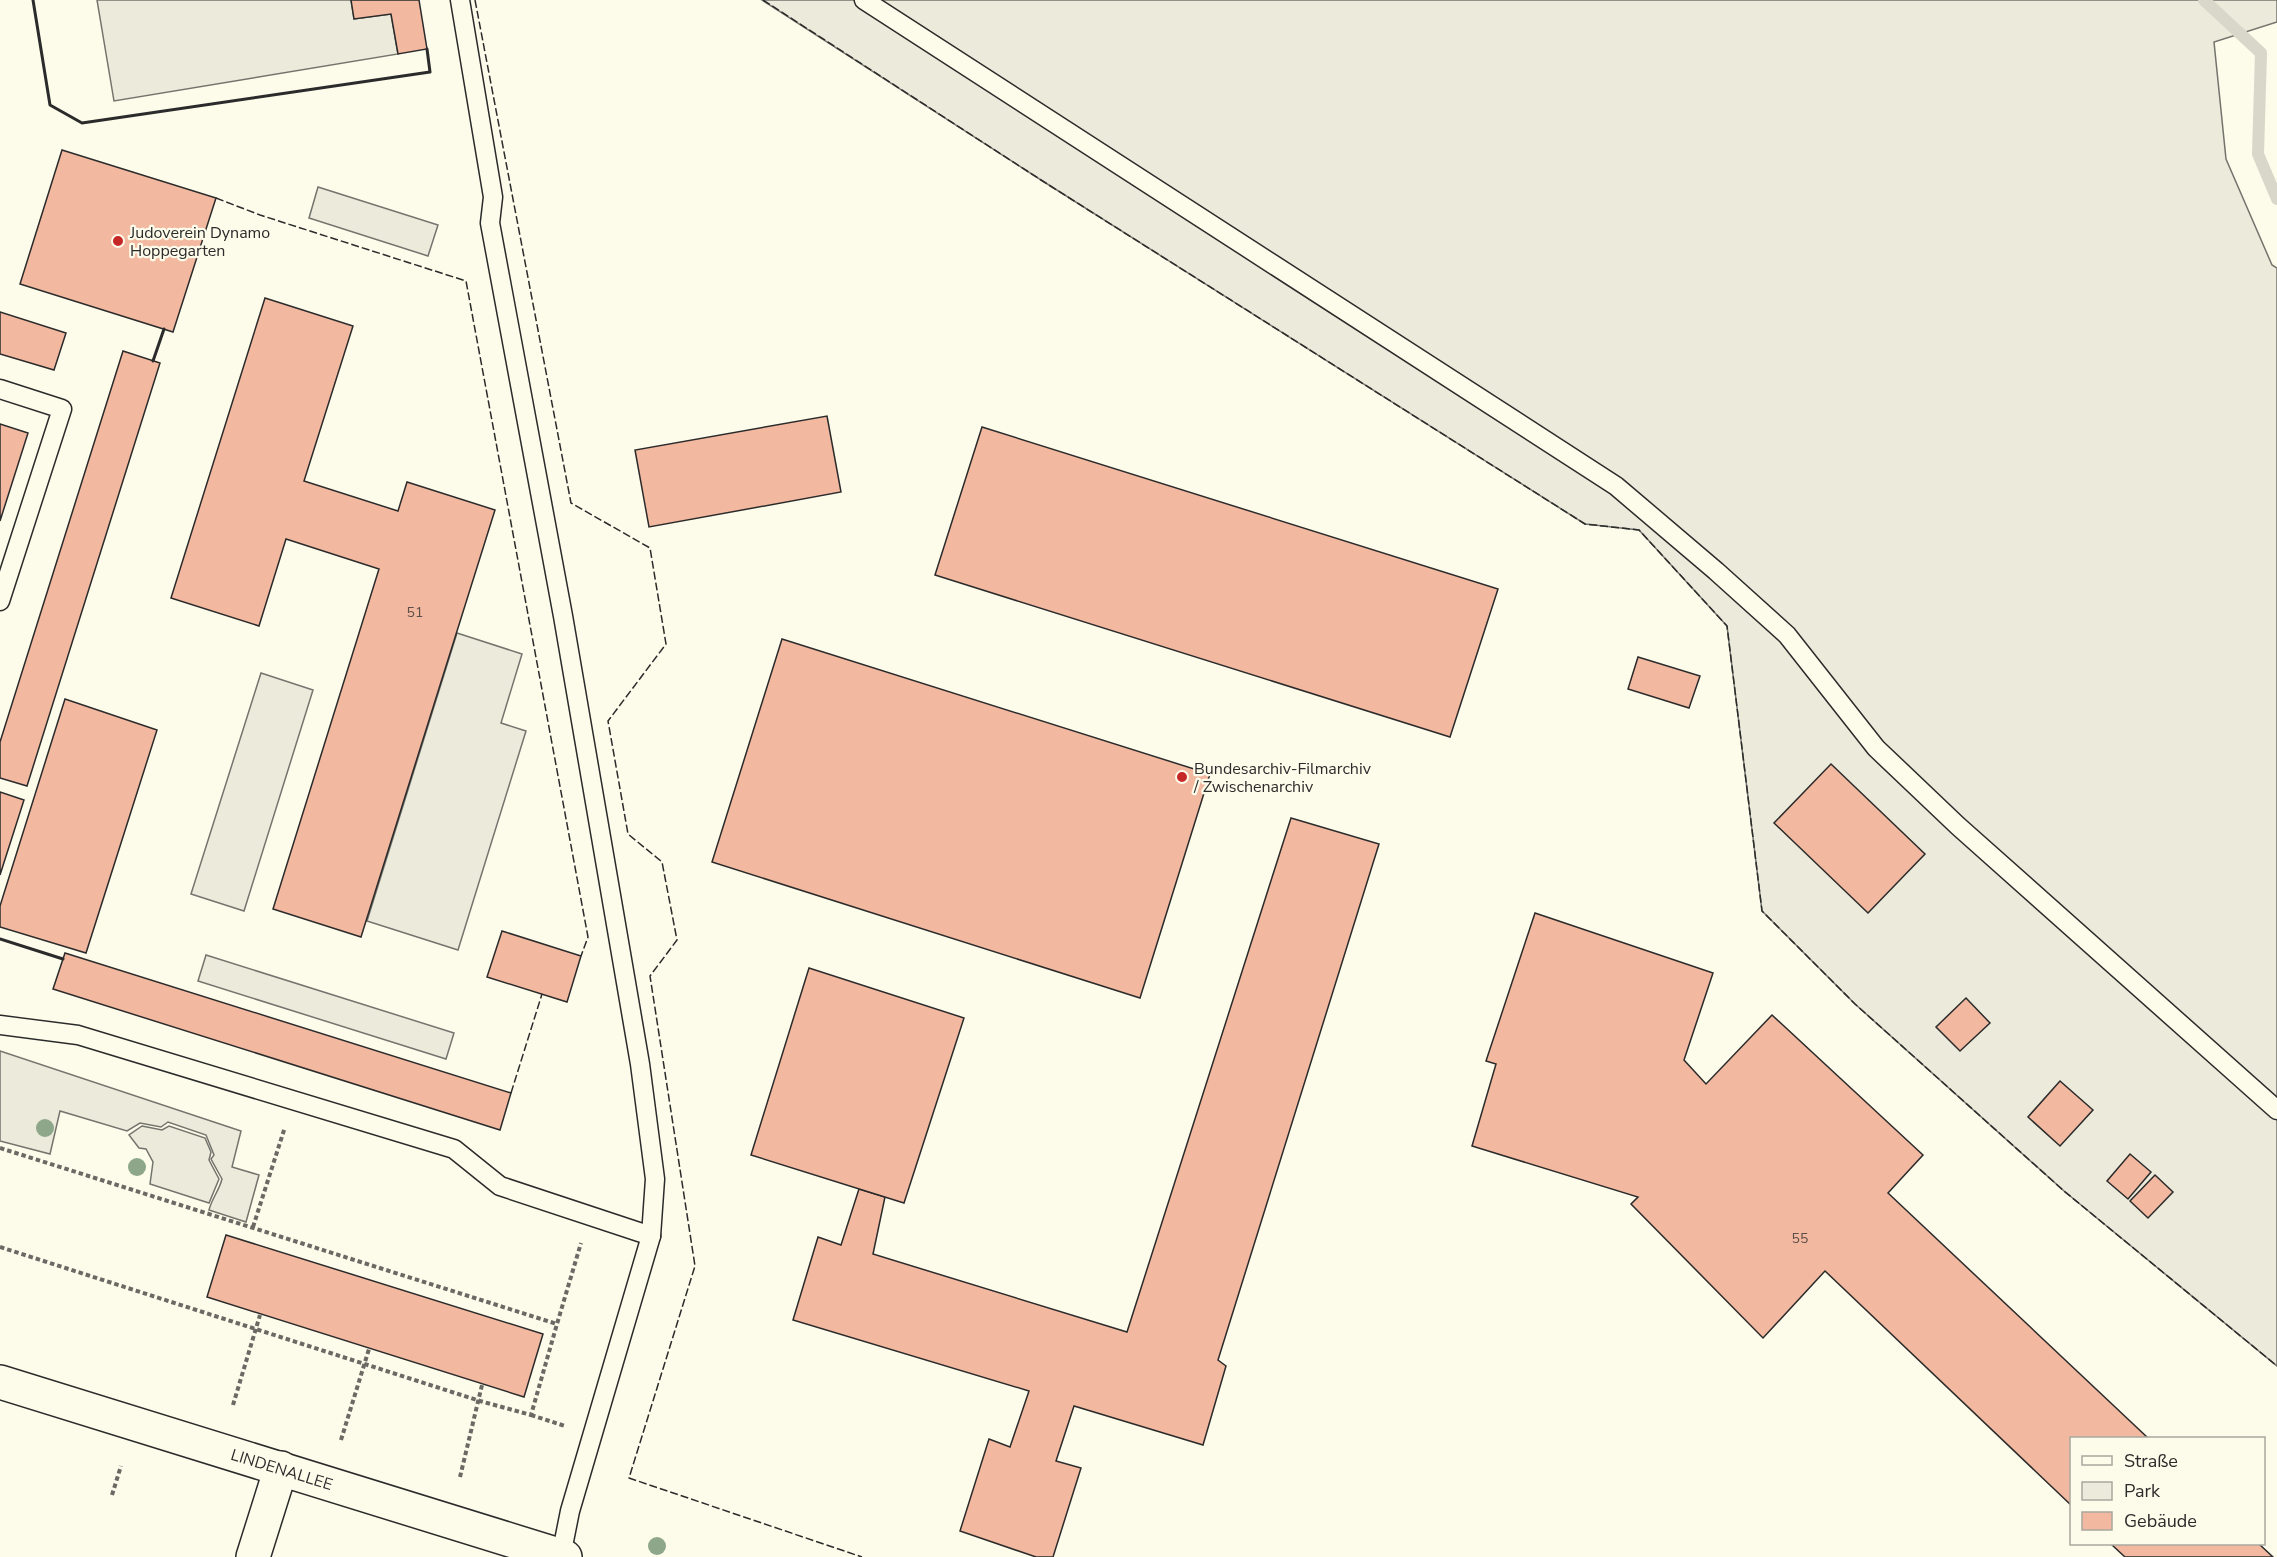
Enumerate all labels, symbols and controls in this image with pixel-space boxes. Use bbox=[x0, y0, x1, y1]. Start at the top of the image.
place label: Judoverein Dynamo Hoppegarten bbox=[129, 222, 270, 262]
marker: Judoverein Dynamo Hoppegarten bbox=[111, 234, 125, 248]
house number: 51 bbox=[407, 603, 423, 622]
place label: Bundesarchiv-Filmarchiv / Zwischenarchiv bbox=[1193, 758, 1372, 798]
marker: Bundesarchiv-Filmarchiv / Zwischenarchiv bbox=[1175, 770, 1189, 784]
house number: 55 bbox=[1792, 1229, 1808, 1248]
legend bbox=[2070, 1437, 2265, 1545]
street label: LINDENALLEE bbox=[228, 1444, 335, 1496]
text: Straße bbox=[2124, 1449, 2178, 1473]
text: Park bbox=[2124, 1479, 2161, 1503]
text: Gebäude bbox=[2124, 1509, 2197, 1533]

